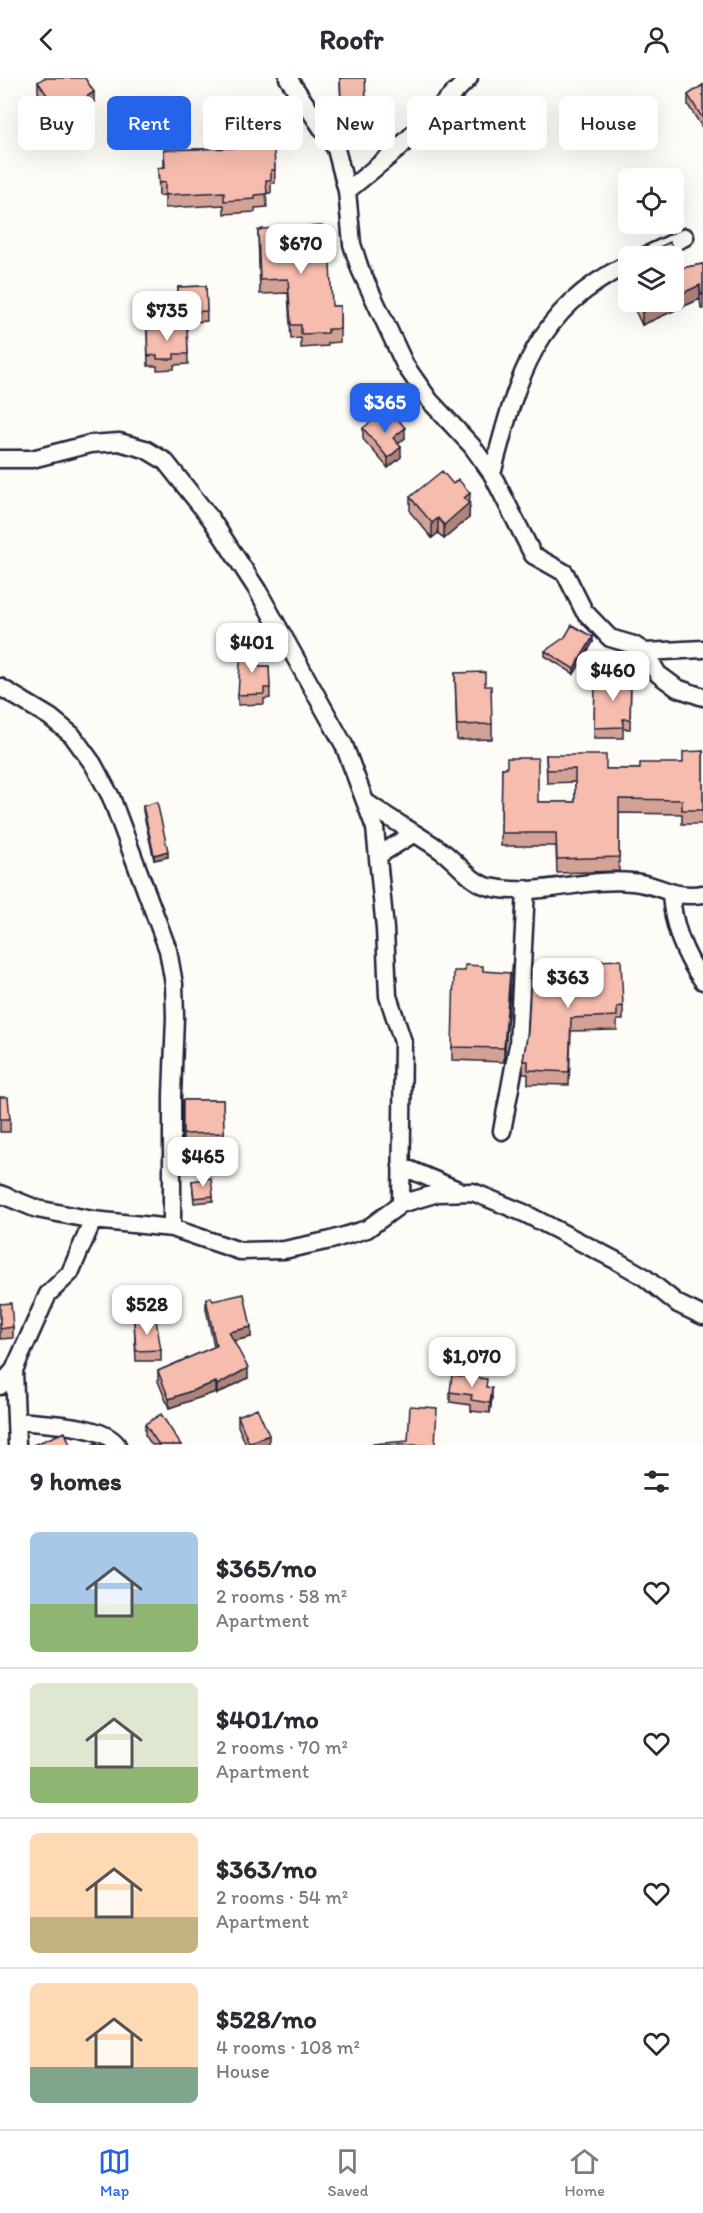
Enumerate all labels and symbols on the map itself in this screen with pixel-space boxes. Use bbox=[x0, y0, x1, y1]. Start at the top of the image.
pin: $670 bbox=[265, 224, 337, 275]
pin: $735 bbox=[131, 291, 203, 342]
pin: $365 bbox=[349, 383, 421, 434]
pin: $401 bbox=[216, 623, 288, 674]
pin: $460 bbox=[577, 651, 649, 702]
pin: $363 bbox=[532, 958, 604, 1009]
pin: $465 bbox=[167, 1137, 239, 1188]
pin: $528 bbox=[111, 1285, 183, 1336]
pin: $1,070 bbox=[423, 1337, 521, 1388]

